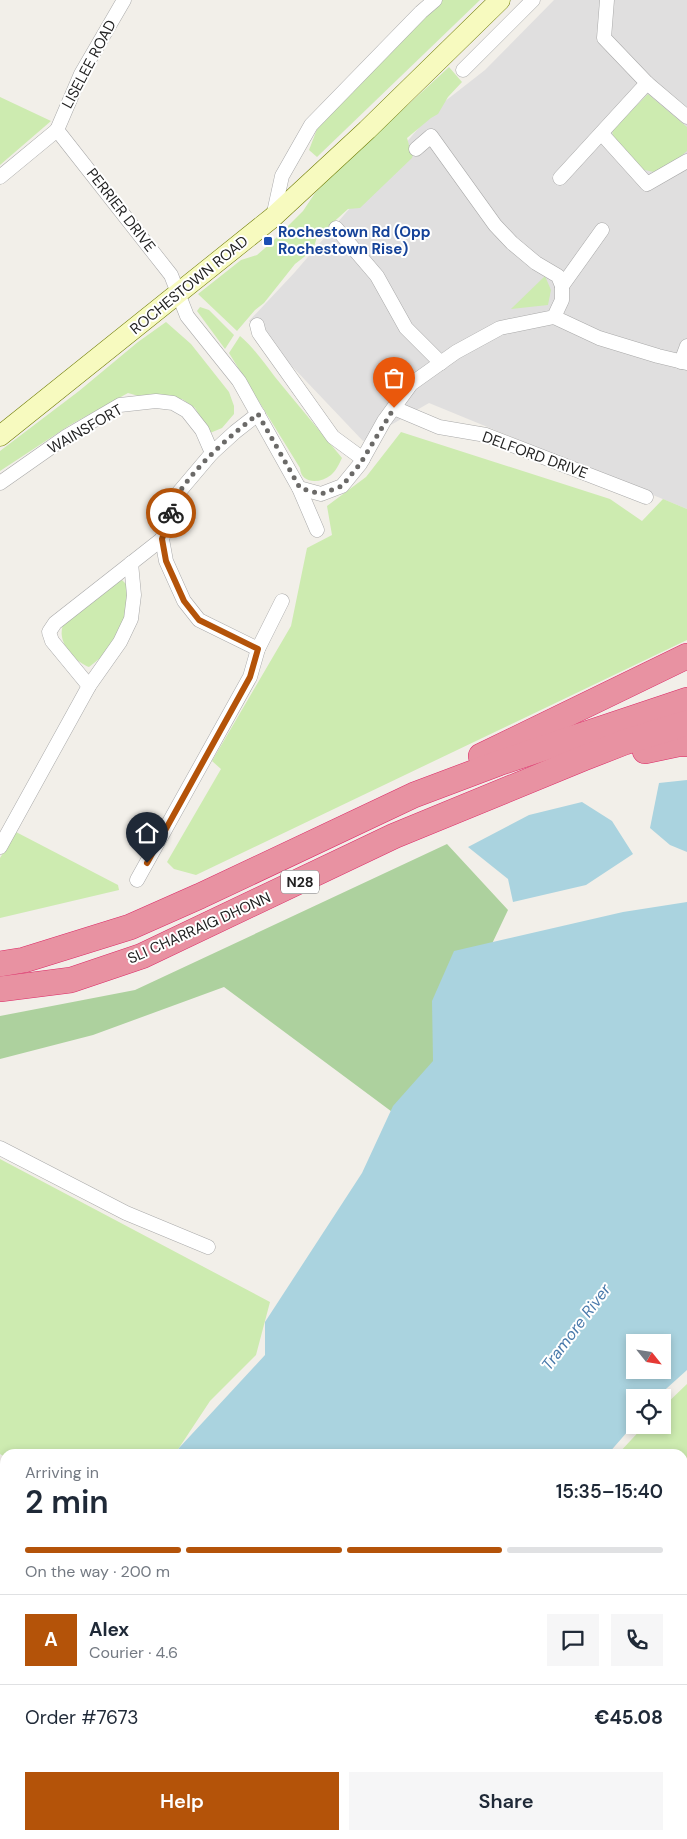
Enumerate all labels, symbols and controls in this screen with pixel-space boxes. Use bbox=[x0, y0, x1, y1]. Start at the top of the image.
street label: LISELEE ROAD bbox=[57, 16, 121, 112]
street label: PERRIER DRIVE bbox=[82, 164, 160, 256]
place label: Rochestown Rd (Opp Rochestown Rise) bbox=[278, 222, 431, 259]
street label: ROCHESTOWN ROAD bbox=[126, 231, 252, 339]
marker: Rochestown Rd (Opp Rochestown Rise) bbox=[262, 235, 274, 247]
pin bbox=[373, 357, 415, 408]
icon: bag bbox=[380, 364, 408, 392]
street label: WAINSFORT bbox=[44, 400, 126, 458]
street label: DELFORD DRIVE bbox=[480, 427, 590, 483]
courier bbox=[146, 488, 196, 538]
icon: bike bbox=[157, 499, 185, 527]
pin bbox=[126, 812, 168, 863]
icon: home bbox=[133, 819, 161, 847]
road number: N28 bbox=[281, 870, 319, 894]
street label: SLI CHARRAIG DHONN bbox=[124, 887, 274, 969]
water label: Tramore River bbox=[537, 1279, 616, 1374]
north arrow bbox=[626, 1334, 671, 1379]
map controls bbox=[626, 1334, 671, 1434]
button: locate bbox=[626, 1389, 671, 1434]
text: Arriving in bbox=[25, 1462, 99, 1483]
text: 15:35–15:40 bbox=[556, 1479, 663, 1504]
text: 2 min bbox=[25, 1481, 109, 1523]
text: On the way · 200 m bbox=[25, 1561, 170, 1582]
button: chat bbox=[547, 1614, 599, 1666]
button: phone bbox=[611, 1614, 663, 1666]
text: Alex bbox=[89, 1617, 129, 1642]
text: A bbox=[44, 1627, 58, 1652]
text: Courier · 4.6 bbox=[89, 1642, 178, 1663]
text: Order #7673 bbox=[25, 1705, 138, 1730]
text: €45.08 bbox=[594, 1705, 663, 1730]
button: Help bbox=[25, 1772, 339, 1830]
button: Share bbox=[349, 1772, 663, 1830]

